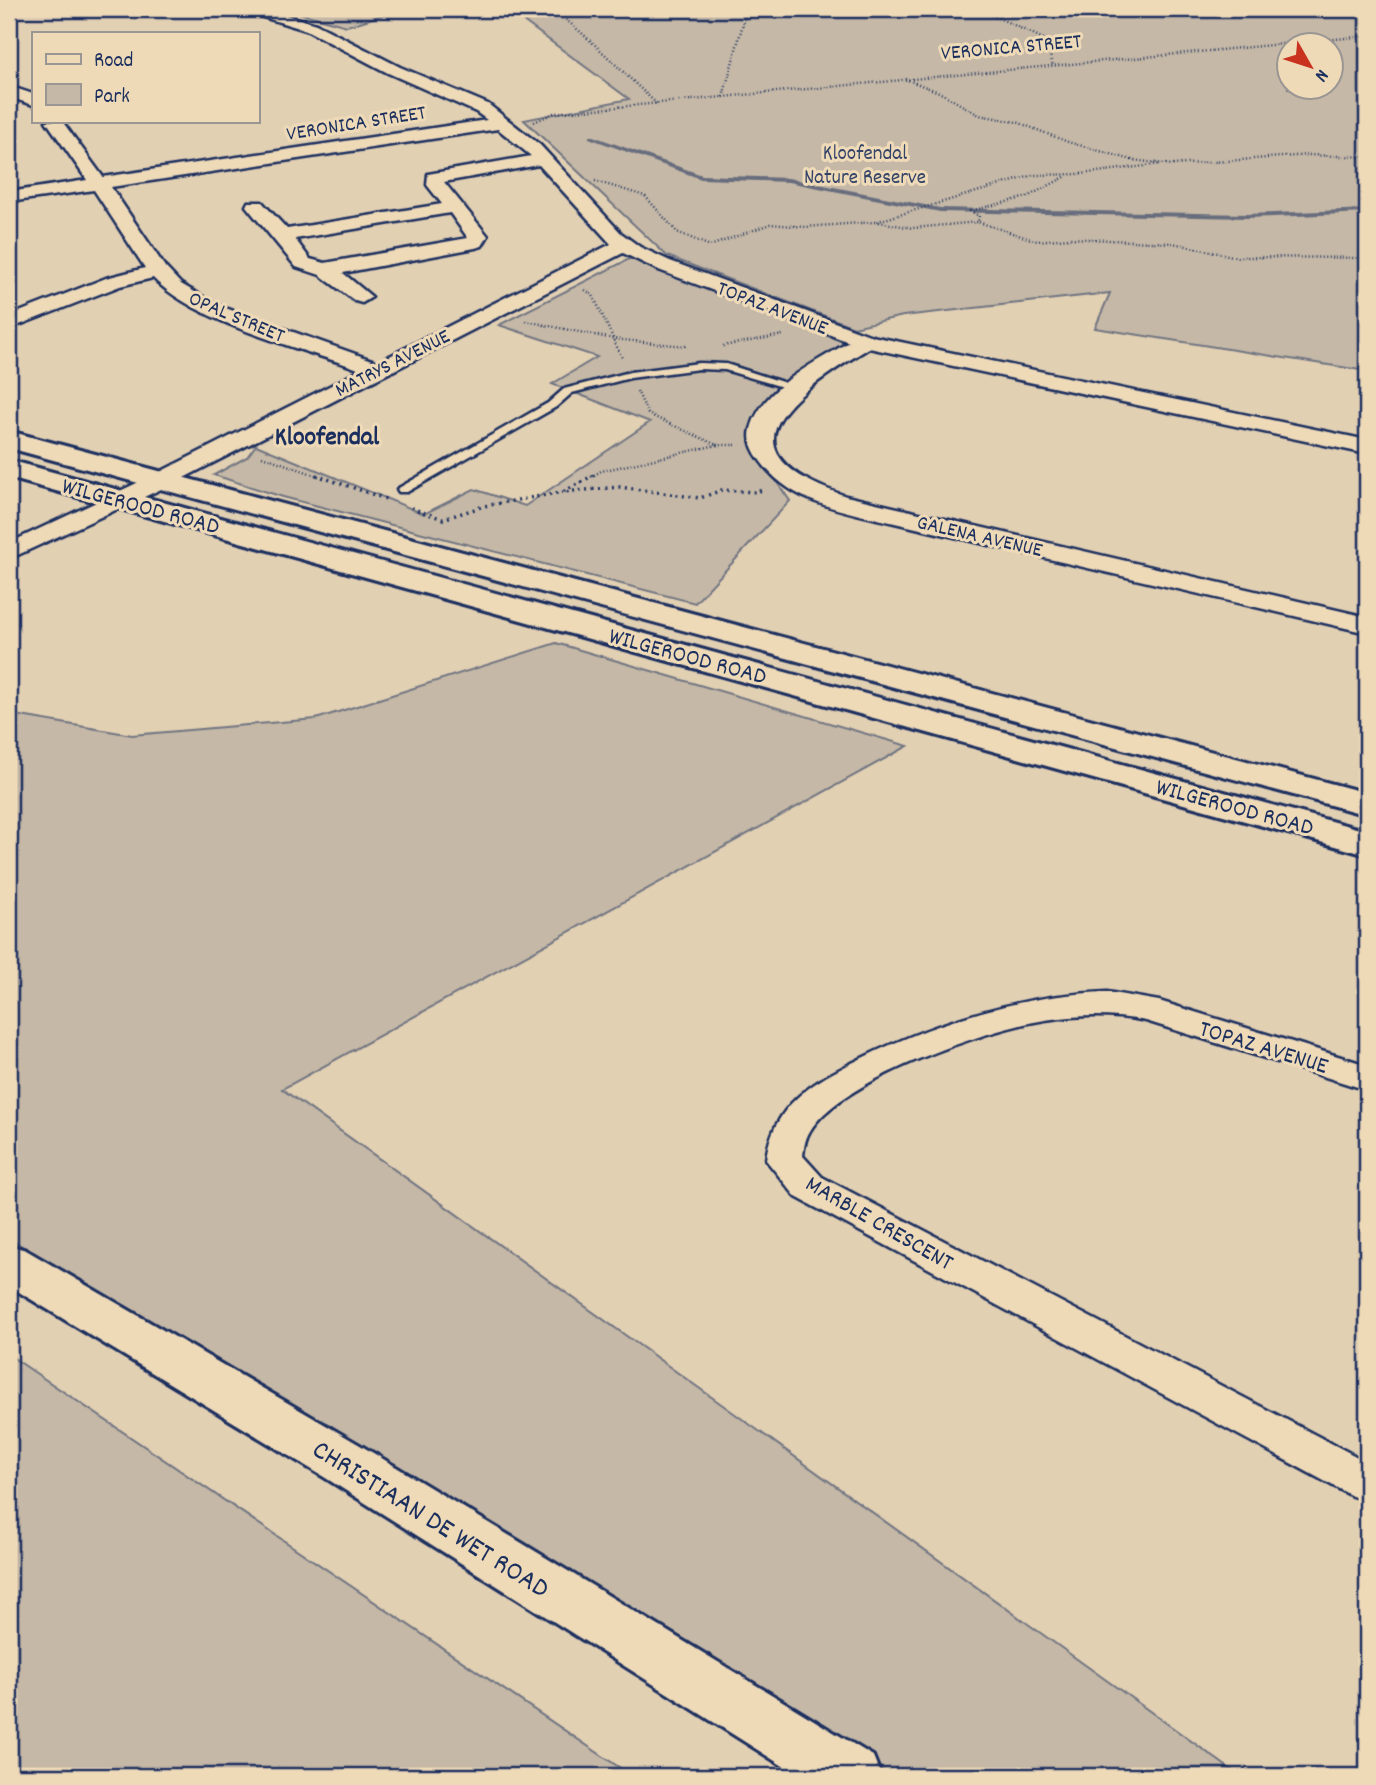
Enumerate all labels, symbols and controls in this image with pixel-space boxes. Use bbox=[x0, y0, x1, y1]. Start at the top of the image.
street label: VERONICA STREET bbox=[940, 28, 1083, 70]
legend bbox=[32, 32, 259, 122]
north arrow bbox=[1274, 32, 1344, 102]
text: Road bbox=[94, 47, 133, 77]
text: N bbox=[1307, 62, 1334, 87]
text: Park bbox=[94, 83, 130, 113]
street label: VERONICA STREET bbox=[285, 99, 429, 151]
park label: Kloofendal Nature Reserve bbox=[804, 140, 926, 194]
street label: TOPAZ AVENUE bbox=[712, 275, 832, 345]
street label: OPAL STREET bbox=[183, 285, 289, 353]
street label: MATRYS AVENUE bbox=[331, 323, 456, 406]
district label: Kloofendal bbox=[275, 420, 380, 457]
street label: WILGEROOD ROAD bbox=[58, 470, 223, 545]
street label: GALENA AVENUE bbox=[914, 509, 1045, 567]
street label: WILGEROOD ROAD bbox=[605, 620, 770, 695]
street label: WILGEROOD ROAD bbox=[1152, 771, 1317, 846]
street label: TOPAZ AVENUE bbox=[1194, 1013, 1332, 1085]
street label: MARBLE CRESCENT bbox=[798, 1168, 959, 1281]
street label: CHRISTIAAN DE WET ROAD bbox=[303, 1432, 556, 1611]

